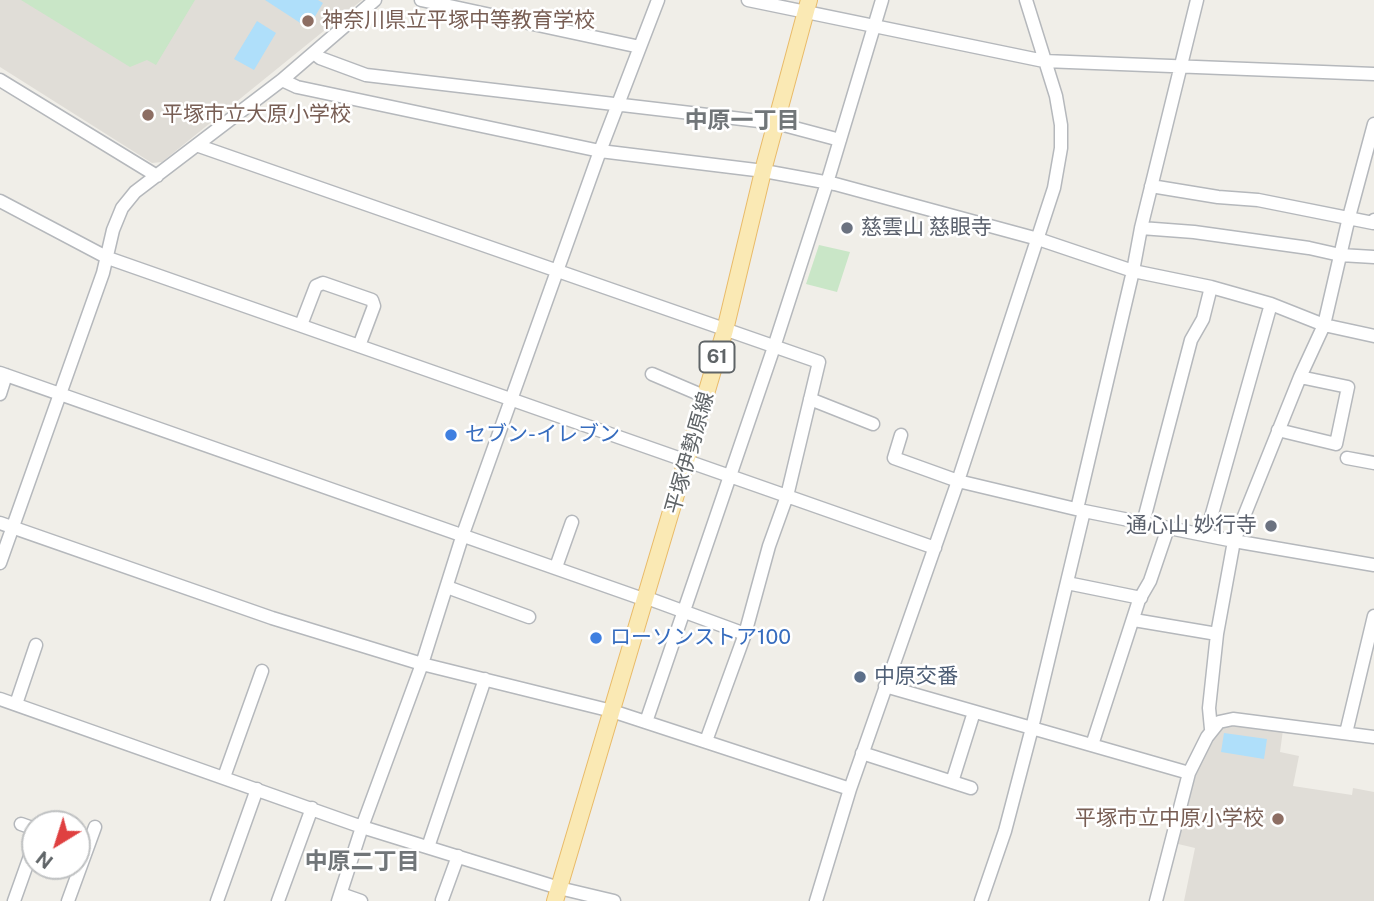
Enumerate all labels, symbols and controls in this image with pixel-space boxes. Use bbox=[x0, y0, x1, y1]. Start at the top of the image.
place label: 神奈川県立平塚中等教育学校 bbox=[322, 8, 595, 34]
marker: 神奈川県立平塚中等教育学校 bbox=[300, 13, 316, 29]
place label: 平塚市立大原小学校 bbox=[162, 102, 351, 128]
marker: 平塚市立大原小学校 bbox=[140, 107, 156, 123]
district label: 中原一丁目 bbox=[685, 107, 799, 135]
place label: 慈雲山 慈眼寺 bbox=[861, 215, 992, 241]
marker: 慈雲山 慈眼寺 bbox=[839, 220, 855, 236]
road number: 61 bbox=[700, 342, 734, 372]
street label: 平塚伊勢原線 bbox=[661, 389, 719, 517]
place label: セブン-イレブン bbox=[465, 422, 620, 448]
marker: セブン-イレブン bbox=[443, 427, 459, 443]
place label: 通心山 妙行寺 bbox=[1126, 513, 1257, 539]
marker: 通心山 妙行寺 bbox=[1263, 518, 1279, 534]
place label: ローソンストア100 bbox=[610, 625, 791, 651]
marker: ローソンストア100 bbox=[588, 630, 604, 646]
place label: 中原交番 bbox=[874, 664, 958, 690]
marker: 中原交番 bbox=[852, 669, 868, 685]
place label: 平塚市立中原小学校 bbox=[1075, 806, 1264, 832]
north arrow bbox=[21, 810, 91, 880]
marker: 平塚市立中原小学校 bbox=[1270, 811, 1286, 827]
text: N bbox=[32, 847, 57, 873]
district label: 中原二丁目 bbox=[305, 848, 419, 876]

